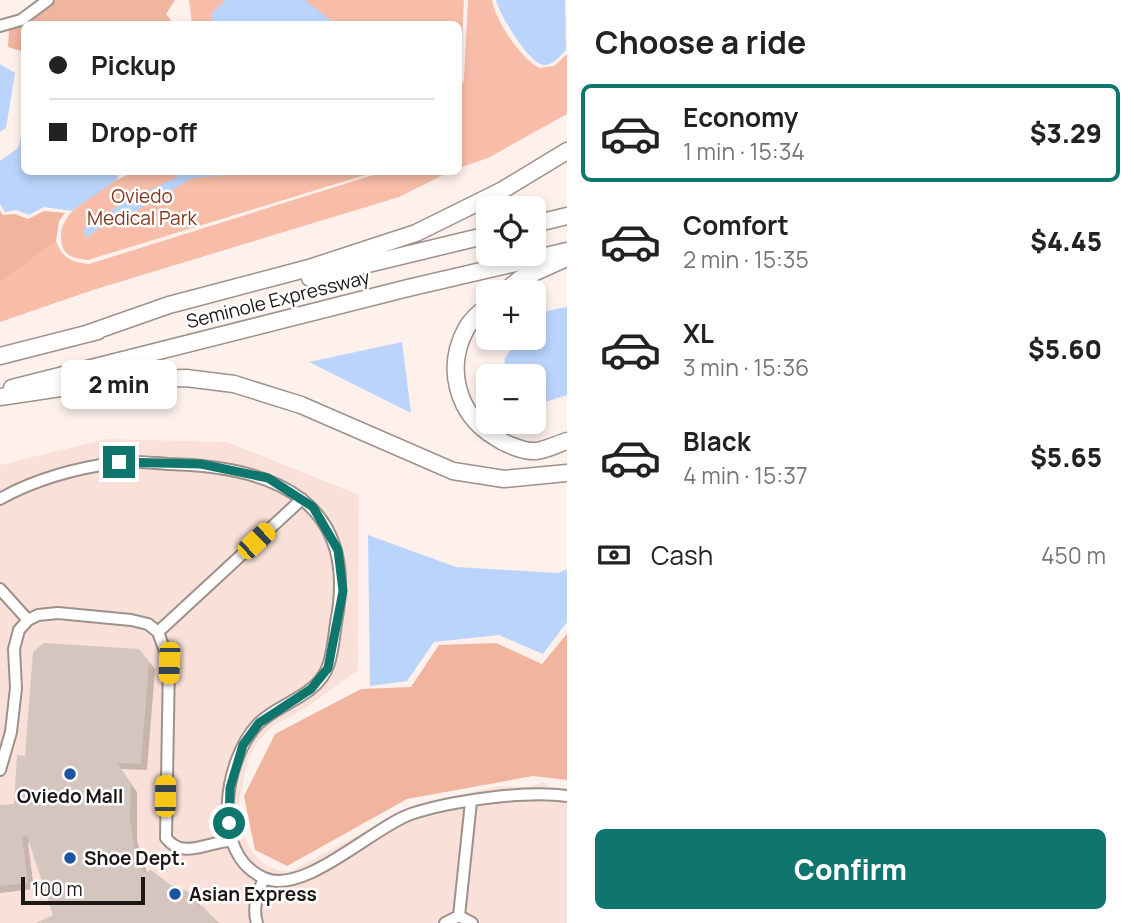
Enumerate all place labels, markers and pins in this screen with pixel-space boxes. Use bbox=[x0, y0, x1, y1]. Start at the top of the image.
marker: Oviedo Mall bbox=[62, 766, 78, 782]
place label: Oviedo Mall bbox=[17, 783, 123, 809]
place label: Shoe Dept. bbox=[84, 845, 186, 871]
marker: Shoe Dept. bbox=[62, 850, 78, 866]
place label: Asian Express bbox=[189, 881, 317, 907]
marker: Asian Express bbox=[167, 886, 183, 902]

